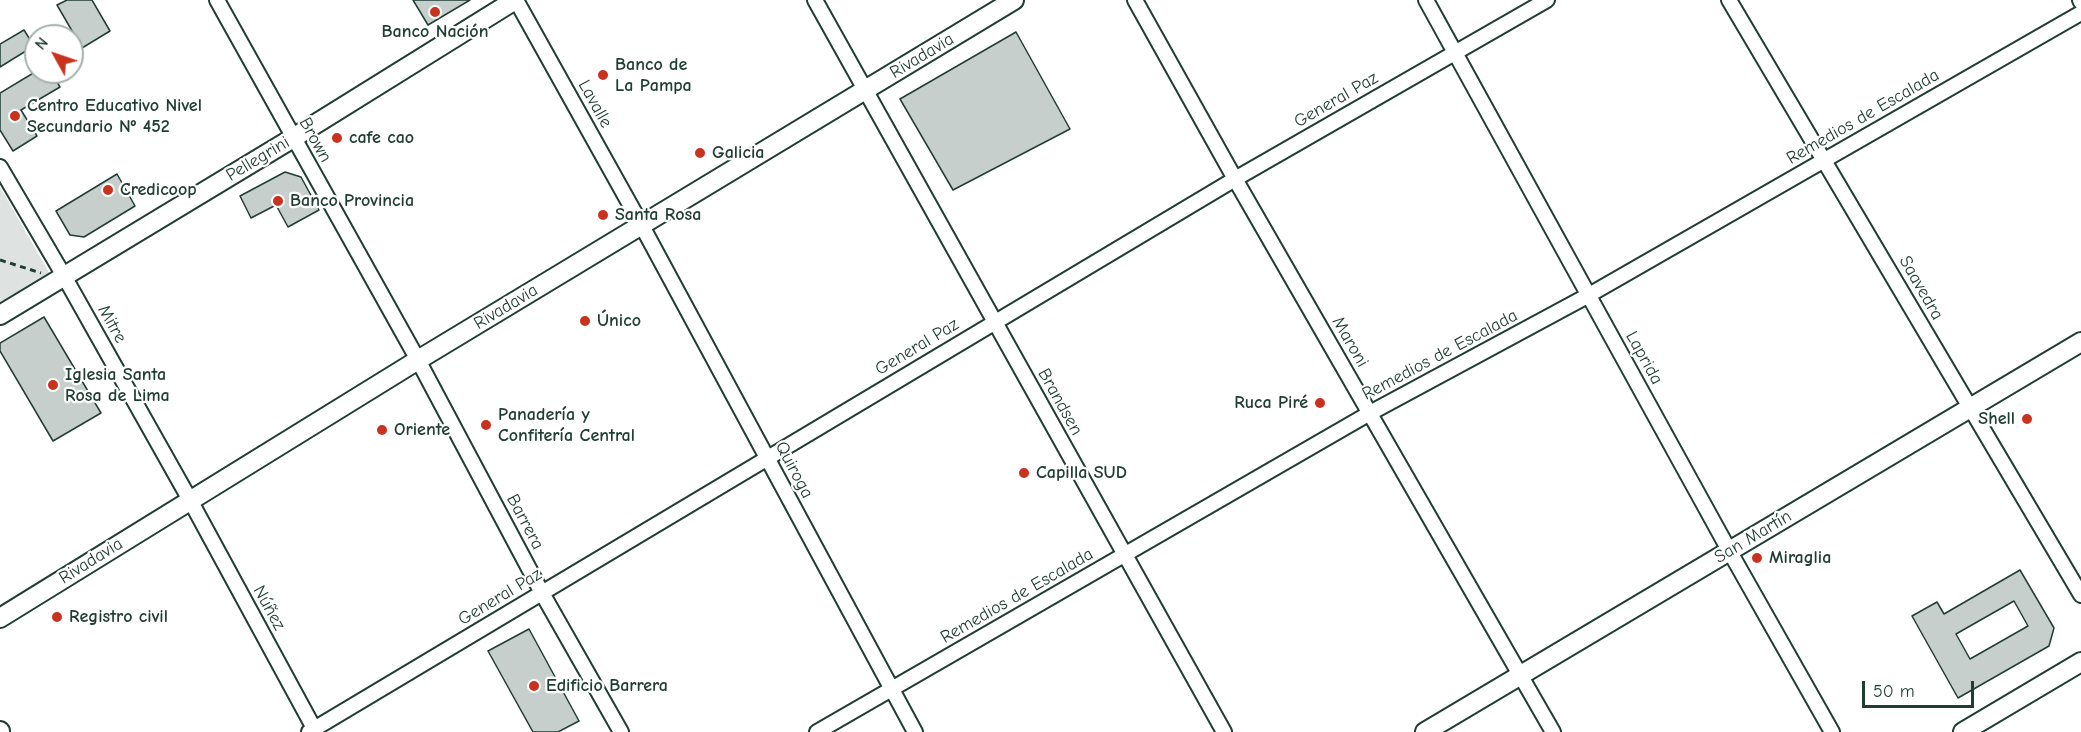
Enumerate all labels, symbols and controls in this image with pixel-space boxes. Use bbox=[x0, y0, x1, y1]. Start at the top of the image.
marker: Banco Nación bbox=[428, 5, 442, 19]
place label: Banco Nación bbox=[382, 21, 488, 43]
north arrow bbox=[24, 24, 84, 84]
street label: Rivadavia bbox=[886, 28, 958, 84]
text: N bbox=[31, 34, 52, 53]
place label: Banco de La Pampa bbox=[615, 54, 692, 97]
street label: Remedios de Escalada bbox=[1783, 64, 1943, 170]
street label: General Paz bbox=[1290, 67, 1382, 133]
marker: Banco de La Pampa bbox=[596, 68, 610, 82]
street label: Lavalle bbox=[573, 76, 617, 132]
place label: Centro Educativo Nivel Secundario Nº 452 bbox=[27, 95, 202, 138]
marker: Centro Educativo Nivel Secundario Nº 452 bbox=[8, 109, 22, 123]
street label: Brown bbox=[294, 114, 336, 166]
place label: cafe cao bbox=[349, 127, 414, 149]
marker: cafe cao bbox=[330, 131, 344, 145]
street label: Pellegrini bbox=[222, 132, 294, 186]
place label: Galicia bbox=[712, 142, 764, 164]
marker: Galicia bbox=[693, 146, 707, 160]
place label: Credicoop bbox=[120, 179, 197, 201]
marker: Credicoop bbox=[101, 183, 115, 197]
place label: Banco Provincia bbox=[290, 190, 414, 212]
marker: Banco Provincia bbox=[271, 194, 285, 208]
place label: Santa Rosa bbox=[615, 204, 701, 226]
marker: Santa Rosa bbox=[596, 208, 610, 222]
street label: Saavedra bbox=[1894, 252, 1948, 324]
street label: Rivadavia bbox=[470, 279, 542, 335]
street label: Mitre bbox=[93, 301, 131, 347]
street label: Remedios de Escalada bbox=[1359, 305, 1521, 405]
place label: Único bbox=[597, 310, 641, 332]
street label: Maroni bbox=[1327, 313, 1373, 371]
marker: Único bbox=[578, 314, 592, 328]
street label: General Paz bbox=[871, 314, 963, 380]
street label: Laprida bbox=[1621, 328, 1667, 388]
place label: Iglesia Santa Rosa de Lima bbox=[65, 364, 170, 406]
street label: Brandsen bbox=[1033, 365, 1087, 439]
marker: Iglesia Santa Rosa de Lima bbox=[46, 378, 60, 392]
place label: Ruca Piré bbox=[1234, 392, 1308, 414]
marker: Ruca Piré bbox=[1313, 396, 1327, 410]
place label: Panadería y Confitería Central bbox=[498, 404, 635, 446]
place label: Shell bbox=[1978, 408, 2015, 430]
marker: Shell bbox=[2020, 412, 2034, 426]
marker: Panadería y Confitería Central bbox=[479, 418, 493, 432]
place label: Oriente bbox=[394, 419, 450, 441]
marker: Oriente bbox=[375, 423, 389, 437]
street label: Quiroga bbox=[770, 438, 818, 502]
place label: Capilla SUD bbox=[1036, 462, 1127, 484]
marker: Capilla SUD bbox=[1017, 466, 1031, 480]
street label: Barrera bbox=[501, 491, 549, 553]
street label: San Martín bbox=[1711, 506, 1795, 568]
street label: Rivadavia bbox=[55, 533, 127, 589]
street label: Remedios de Escalada bbox=[937, 543, 1097, 649]
place label: Miraglia bbox=[1769, 547, 1831, 569]
marker: Miraglia bbox=[1750, 551, 1764, 565]
street label: General Paz bbox=[454, 564, 546, 630]
street label: Núñez bbox=[248, 582, 290, 634]
place label: Registro civil bbox=[69, 606, 168, 628]
marker: Registro civil bbox=[50, 610, 64, 624]
scale bar bbox=[1865, 669, 1978, 707]
place label: Edificio Barrera bbox=[546, 675, 668, 697]
marker: Edificio Barrera bbox=[527, 679, 541, 693]
text: 50 m bbox=[1873, 681, 1915, 702]

